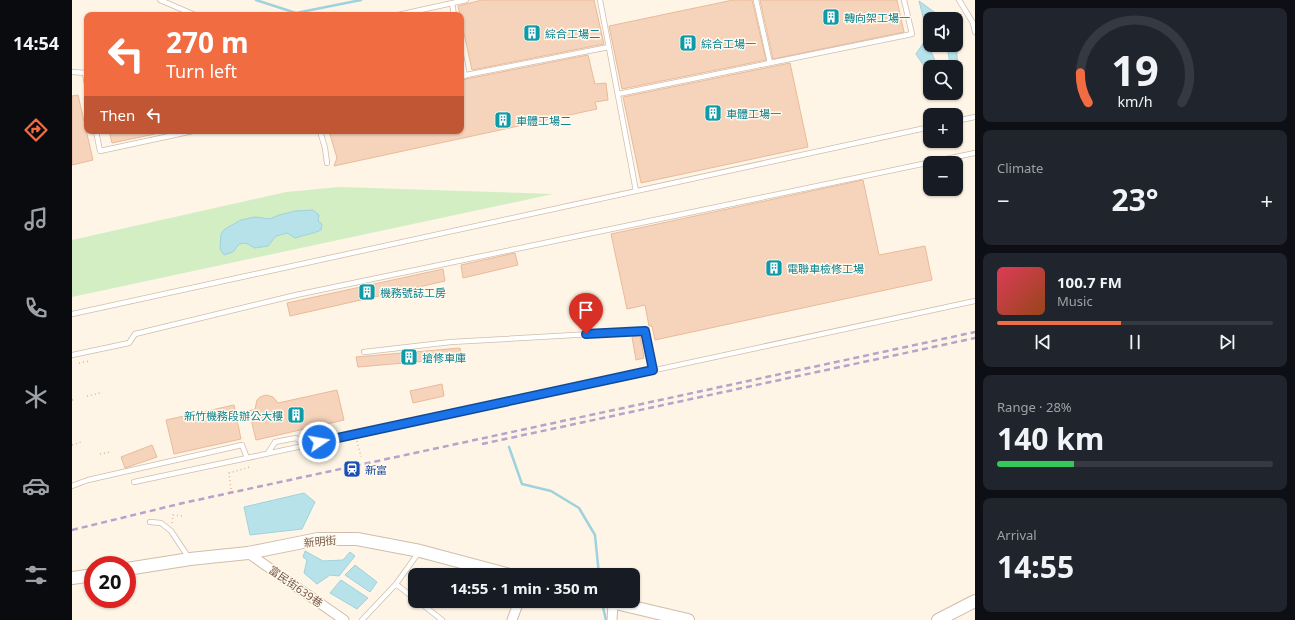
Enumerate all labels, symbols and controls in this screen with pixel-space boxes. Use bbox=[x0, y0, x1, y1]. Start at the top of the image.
building icon: 轉向架工場一 bbox=[821, 7, 841, 27]
place label: 轉向架工場一 bbox=[844, 10, 910, 25]
map controls bbox=[923, 12, 963, 196]
button: sound bbox=[923, 12, 963, 52]
text: 270 m bbox=[166, 23, 249, 61]
building icon: 綜合工場二 bbox=[522, 23, 542, 43]
place label: 綜合工場二 bbox=[545, 26, 600, 41]
icon: left bbox=[100, 28, 152, 80]
text: 14:54 bbox=[13, 31, 59, 55]
building icon: 綜合工場一 bbox=[678, 33, 698, 53]
place label: 綜合工場一 bbox=[701, 36, 756, 51]
text: 19 bbox=[1111, 42, 1159, 98]
text: Turn left bbox=[166, 59, 237, 83]
button: search bbox=[923, 60, 963, 100]
text: km/h bbox=[1117, 92, 1153, 111]
building icon: 車體工場一 bbox=[703, 103, 723, 123]
icon: left bbox=[143, 104, 165, 126]
text: Then bbox=[100, 105, 135, 125]
place label: 車體工場一 bbox=[726, 106, 781, 121]
button: + bbox=[923, 108, 963, 148]
building icon: 車體工場二 bbox=[493, 110, 513, 130]
place label: 車體工場二 bbox=[516, 113, 571, 128]
icon: directions bbox=[22, 116, 50, 144]
button: − bbox=[923, 156, 963, 196]
text: Climate bbox=[997, 159, 1043, 177]
text: 23° bbox=[1111, 179, 1159, 220]
text: − bbox=[997, 185, 1010, 215]
text: + bbox=[1260, 185, 1273, 215]
icon: music bbox=[22, 205, 50, 233]
building icon: 電聯車檢修工場 bbox=[764, 258, 784, 278]
place label: 電聯車檢修工場 bbox=[787, 261, 864, 276]
text: 100.7 FM bbox=[1057, 272, 1122, 292]
building icon: 機務號誌工房 bbox=[357, 282, 377, 302]
place label: 機務號誌工房 bbox=[380, 285, 446, 300]
text: Music bbox=[1057, 292, 1093, 310]
pin bbox=[569, 293, 603, 334]
icon: phone bbox=[22, 294, 50, 322]
icon: arrive bbox=[575, 299, 597, 321]
icon: previous bbox=[1032, 331, 1054, 353]
icon: pause bbox=[1124, 331, 1146, 353]
icon: next bbox=[1216, 331, 1238, 353]
building icon: 搶修車庫 bbox=[399, 347, 419, 367]
place label: 搶修車庫 bbox=[422, 350, 466, 365]
icon: climate bbox=[22, 383, 50, 411]
text: Range · 28% bbox=[997, 398, 1072, 416]
building icon: 新竹機務段辦公大樓 bbox=[286, 405, 306, 425]
place label: 新竹機務段辦公大樓 bbox=[184, 408, 283, 423]
text: 140 km bbox=[997, 418, 1104, 459]
position arrow bbox=[298, 421, 340, 463]
station icon: 新富 bbox=[342, 459, 362, 479]
place label: 新富 bbox=[365, 462, 387, 477]
icon: car bbox=[22, 472, 50, 500]
text: Arrival bbox=[997, 526, 1037, 544]
street label: 新明街 bbox=[303, 532, 337, 550]
text: 14:55 bbox=[997, 546, 1074, 587]
speed limit sign: 20 bbox=[84, 556, 136, 608]
icon: filters bbox=[22, 561, 50, 589]
street label: 富民街639巷 bbox=[266, 562, 326, 610]
text: 14:55 · 1 min · 350 m bbox=[450, 578, 598, 598]

